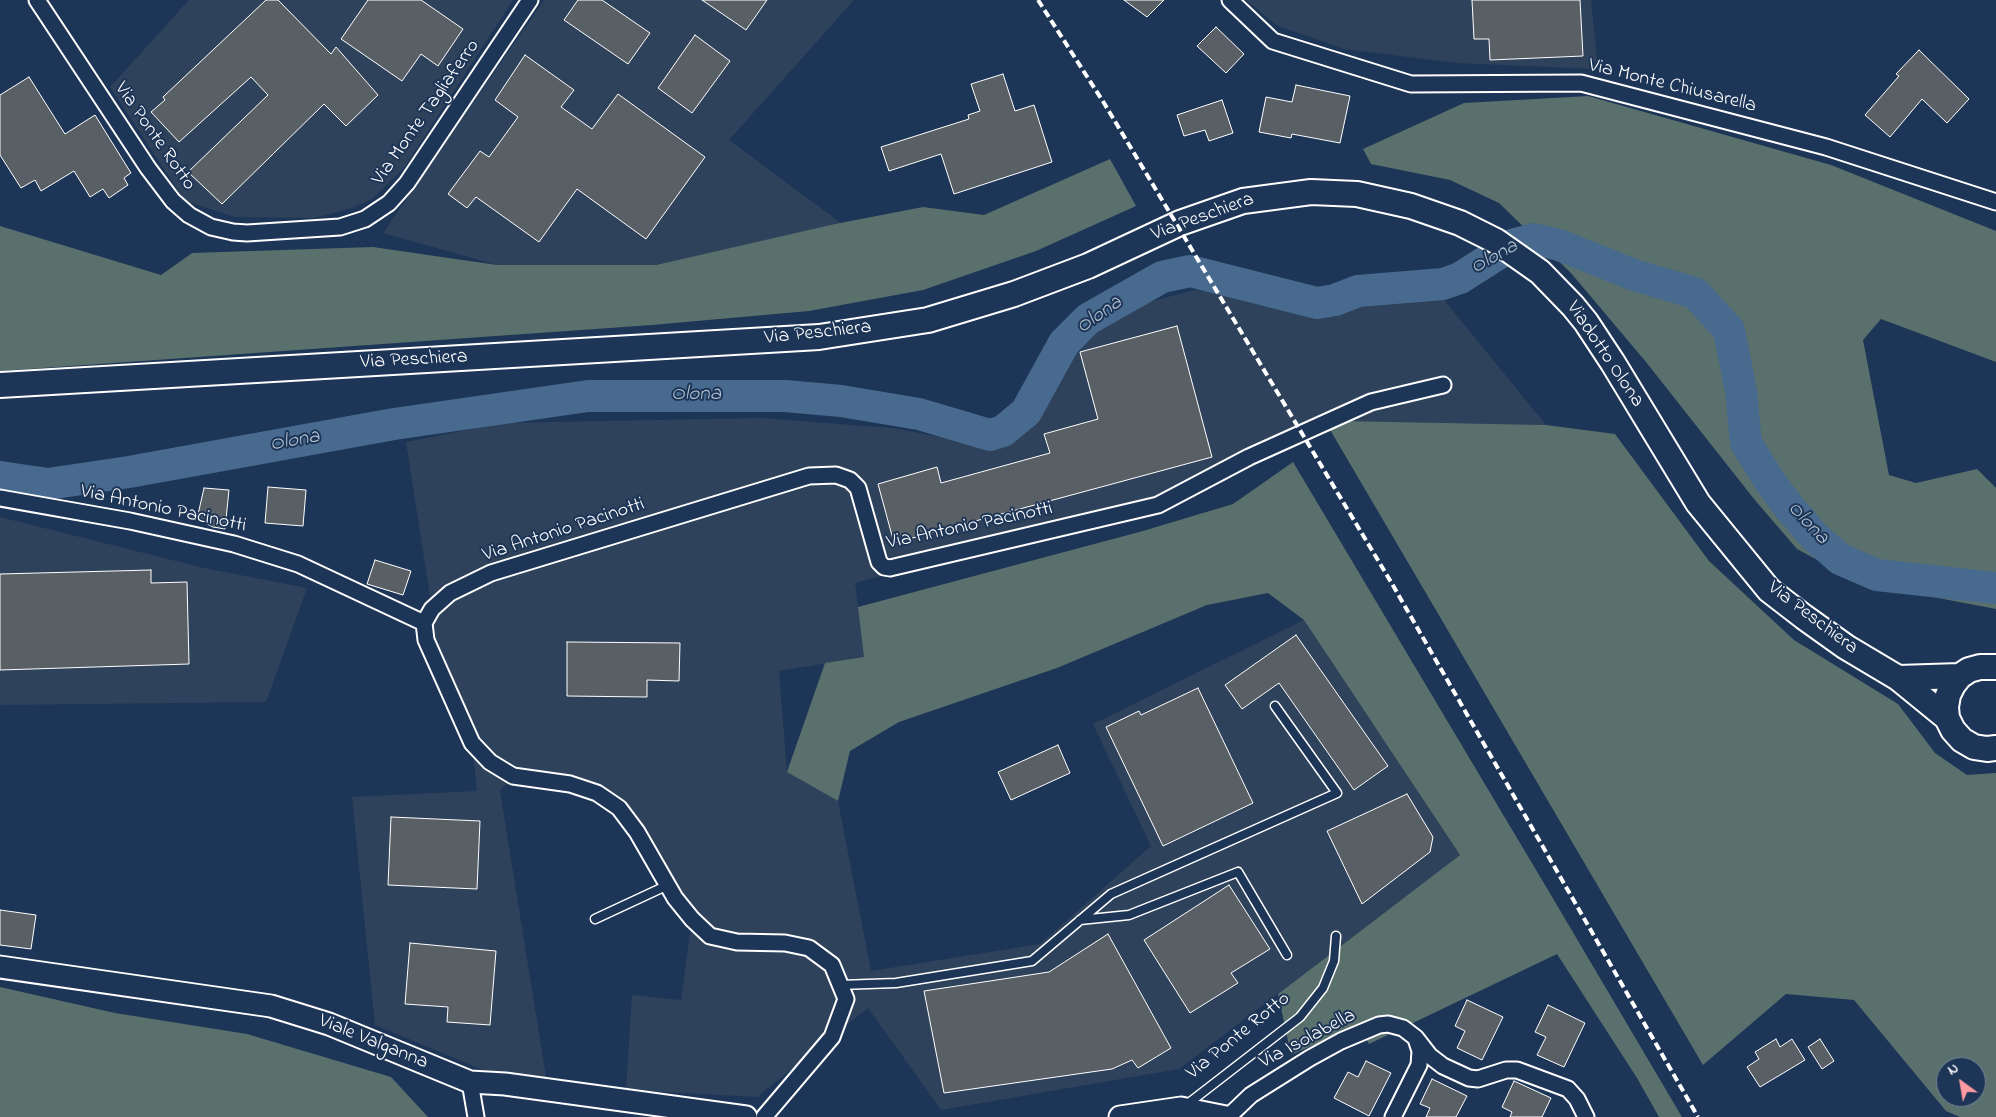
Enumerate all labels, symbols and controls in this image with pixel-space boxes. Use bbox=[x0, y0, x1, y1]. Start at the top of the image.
street label: Via Monte Tagliaferro bbox=[368, 36, 486, 190]
street label: Via Monte Chiusarella bbox=[1586, 55, 1758, 119]
street label: Via Ponte Rotto bbox=[108, 78, 200, 196]
street label: Via Peschiera bbox=[1149, 188, 1257, 248]
water label: Olona bbox=[1467, 235, 1523, 281]
water label: Olona bbox=[1072, 291, 1128, 341]
street label: Viadotto Olona bbox=[1560, 297, 1648, 413]
street label: Via Peschiera bbox=[763, 316, 873, 352]
street label: Via Peschiera bbox=[360, 346, 468, 376]
water label: Olona bbox=[671, 383, 721, 409]
water label: Olona bbox=[268, 425, 322, 459]
street label: Via Antonio Pacinotti bbox=[78, 481, 248, 539]
street label: Via Antonio Pacinotti bbox=[480, 493, 648, 569]
water label: Olona bbox=[1781, 497, 1833, 551]
street label: Via Antonio Pacinotti bbox=[885, 498, 1055, 556]
street label: Via Peschiera bbox=[1762, 577, 1862, 661]
street label: Via Ponte Rotto bbox=[1182, 988, 1296, 1086]
street label: Via Isolabella bbox=[1256, 1005, 1360, 1075]
street label: Viale Valganna bbox=[315, 1010, 431, 1076]
north arrow bbox=[1936, 1057, 1986, 1107]
text: N bbox=[1944, 1058, 1963, 1081]

